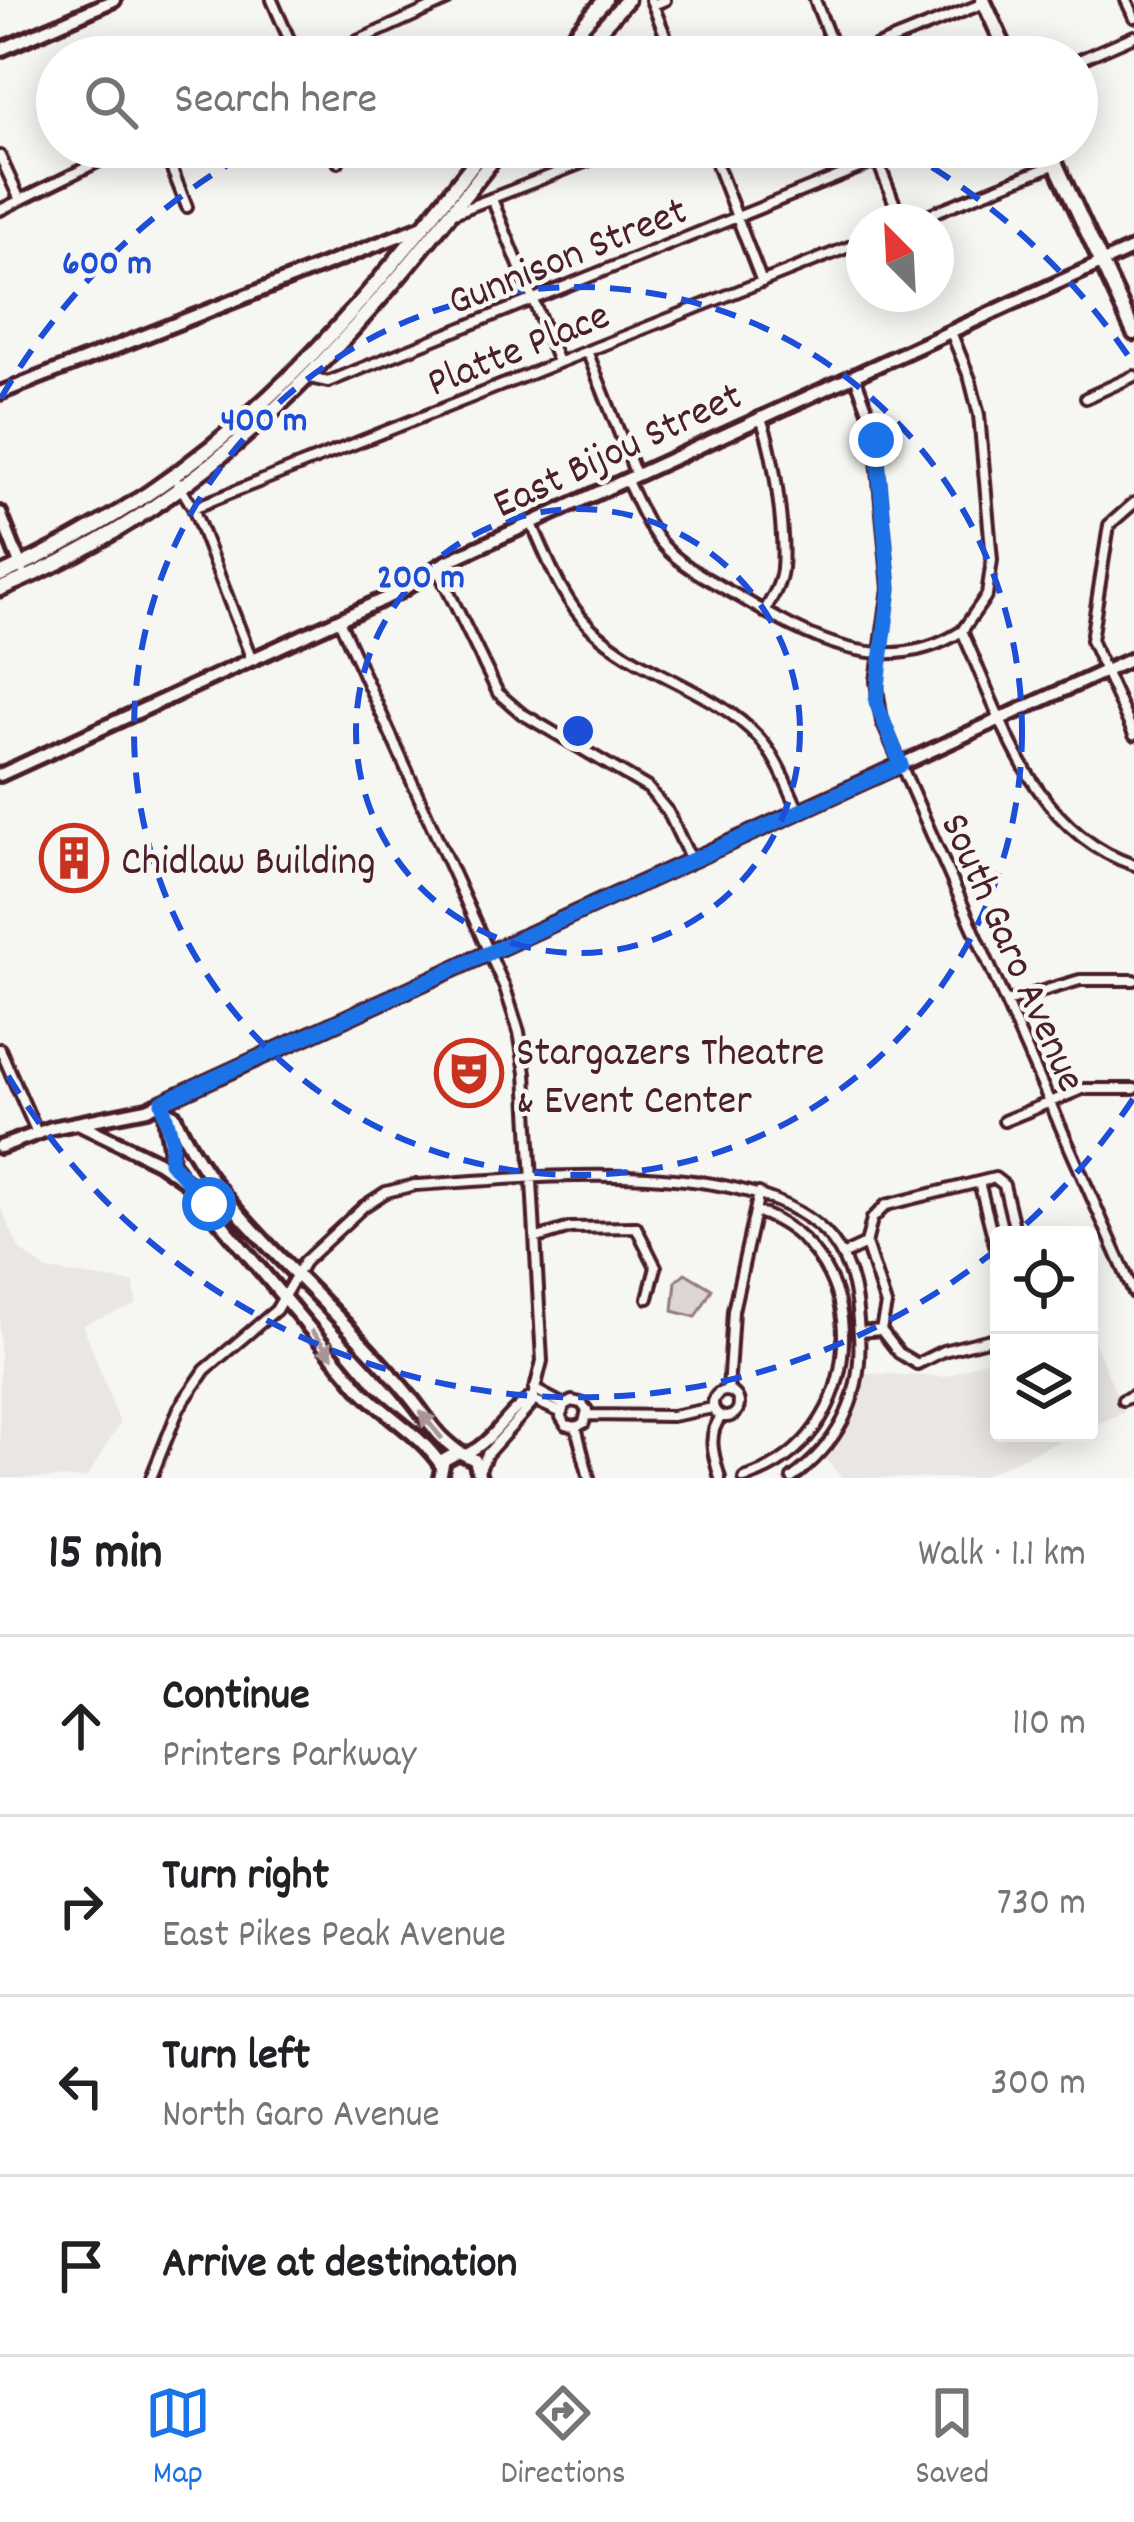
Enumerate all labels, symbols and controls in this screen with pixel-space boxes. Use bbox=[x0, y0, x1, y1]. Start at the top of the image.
search box bbox=[36, 36, 1098, 168]
icon: search bbox=[78, 69, 144, 135]
text: Search here bbox=[174, 70, 377, 134]
street label: Gunnison Street bbox=[440, 184, 697, 335]
north arrow bbox=[846, 204, 954, 312]
text: 600 m bbox=[62, 240, 152, 292]
street label: Platte Place bbox=[419, 289, 620, 416]
street label: East Bijou Street bbox=[485, 369, 753, 537]
text: 400 m bbox=[220, 397, 308, 449]
route end bbox=[849, 413, 903, 467]
text: 200 m bbox=[377, 554, 465, 606]
centre of rings bbox=[557, 710, 599, 752]
street label: South Garo Avenue bbox=[921, 805, 1098, 1103]
building icon: Chidlaw Building bbox=[39, 823, 109, 893]
place label: Chidlaw Building bbox=[121, 835, 376, 895]
place label: Stargazers Theatre & Event Center bbox=[516, 1026, 825, 1134]
theatre icon: Stargazers Theatre & Event Center bbox=[434, 1038, 504, 1108]
route start bbox=[182, 1177, 236, 1231]
map controls bbox=[990, 1226, 1098, 1442]
button: locate bbox=[990, 1226, 1098, 1334]
one-way arrow bbox=[309, 1328, 334, 1359]
button: layers bbox=[990, 1334, 1098, 1442]
one-way arrow bbox=[419, 1410, 444, 1441]
text: 15 min bbox=[48, 1520, 162, 1592]
text: Walk · 1.1 km bbox=[918, 1529, 1086, 1584]
text: Continue bbox=[162, 1666, 310, 1730]
icon: ahead bbox=[48, 1693, 114, 1759]
text: 110 m bbox=[1012, 1698, 1086, 1753]
text: Printers Parkway bbox=[162, 1730, 416, 1785]
text: Turn right bbox=[162, 1846, 329, 1910]
icon: right bbox=[48, 1873, 114, 1939]
text: 730 m bbox=[997, 1878, 1086, 1933]
text: East Pikes Peak Avenue bbox=[162, 1910, 506, 1965]
text: Turn left bbox=[162, 2026, 310, 2090]
icon: left bbox=[48, 2053, 114, 2119]
text: 300 m bbox=[990, 2058, 1086, 2113]
text: North Garo Avenue bbox=[162, 2090, 440, 2145]
icon: arrive bbox=[48, 2233, 114, 2299]
text: Arrive at destination bbox=[162, 2234, 517, 2298]
tab: Map bbox=[145, 2380, 211, 2499]
tab: Directions bbox=[501, 2380, 626, 2499]
tab: Saved bbox=[915, 2380, 989, 2499]

